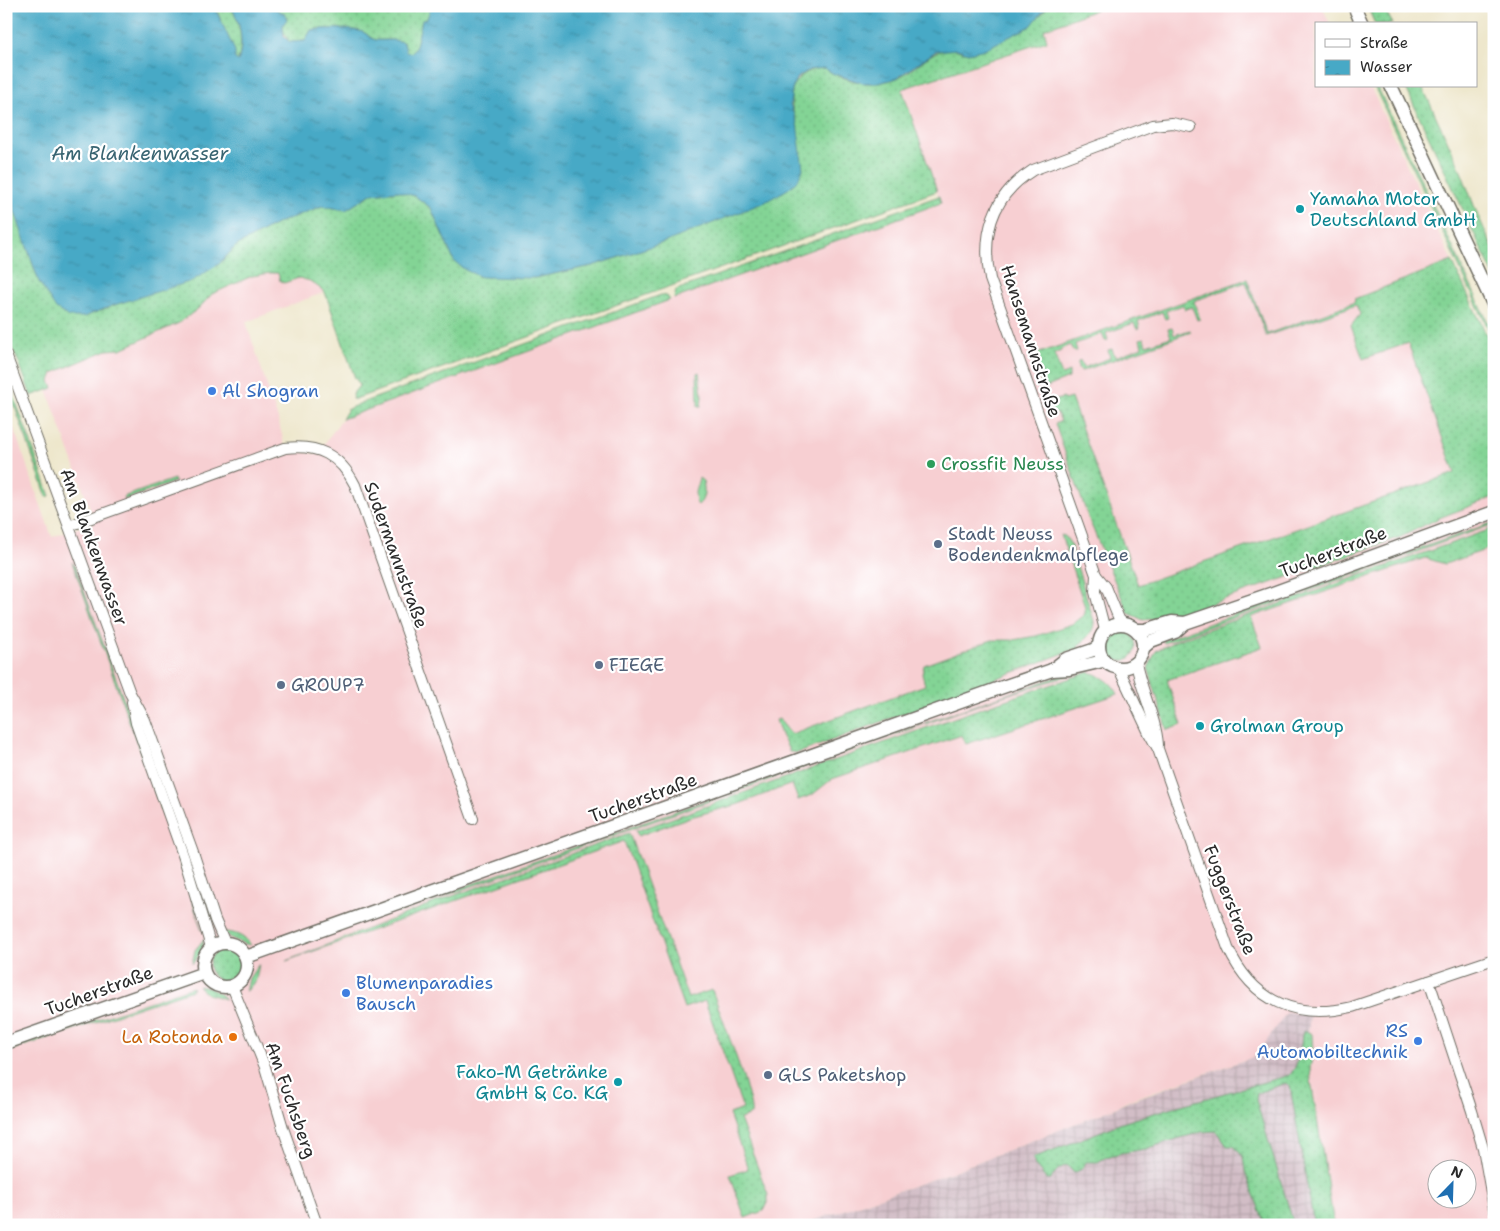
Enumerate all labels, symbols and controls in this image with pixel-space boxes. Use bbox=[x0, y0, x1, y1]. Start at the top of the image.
legend bbox=[1315, 22, 1478, 88]
text: Straße bbox=[1360, 33, 1408, 53]
text: Wasser bbox=[1360, 57, 1413, 77]
water label: Am Blankenwasser bbox=[52, 141, 229, 166]
place label: Yamaha Motor Deutschland GmbH bbox=[1310, 187, 1476, 232]
marker: Yamaha Motor Deutschland GmbH bbox=[1294, 203, 1306, 215]
street label: Hansemannstraße bbox=[995, 262, 1067, 420]
place label: Al Shogran bbox=[222, 379, 319, 403]
marker: Al Shogran bbox=[206, 385, 218, 397]
place label: Crossfit Neuss bbox=[941, 452, 1064, 476]
marker: Crossfit Neuss bbox=[925, 458, 937, 470]
street label: Am Blankenwasser bbox=[54, 465, 134, 629]
street label: Sudermannstraße bbox=[358, 478, 434, 632]
street label: Tucherstraße bbox=[1276, 520, 1390, 584]
place label: Stadt Neuss Bodendenkmalpflege bbox=[948, 522, 1129, 567]
marker: Stadt Neuss Bodendenkmalpflege bbox=[932, 538, 944, 550]
place label: FIEGE bbox=[609, 653, 664, 677]
marker: FIEGE bbox=[593, 659, 605, 671]
place label: GROUP7 bbox=[291, 673, 365, 697]
marker: GROUP7 bbox=[275, 679, 287, 691]
place label: Grolman Group bbox=[1210, 714, 1344, 738]
marker: Grolman Group bbox=[1194, 720, 1206, 732]
street label: Tucherstraße bbox=[586, 767, 700, 829]
street label: Fuggerstraße bbox=[1198, 842, 1262, 958]
street label: Tucherstraße bbox=[42, 960, 156, 1022]
place label: Blumenparadies Bausch bbox=[356, 971, 493, 1016]
marker: Blumenparadies Bausch bbox=[340, 987, 352, 999]
place label: RS Automobiltechnik bbox=[1257, 1019, 1408, 1064]
place label: La Rotonda bbox=[122, 1025, 223, 1049]
marker: La Rotonda bbox=[227, 1031, 239, 1043]
marker: RS Automobiltechnik bbox=[1412, 1035, 1424, 1047]
street label: Am Fuchsberg bbox=[260, 1039, 322, 1161]
place label: Fako-M Getränke GmbH & Co. KG bbox=[456, 1060, 608, 1105]
place label: GLS Paketshop bbox=[778, 1063, 906, 1087]
marker: GLS Paketshop bbox=[762, 1069, 774, 1081]
marker: Fako-M Getränke GmbH & Co. KG bbox=[612, 1076, 624, 1088]
north arrow bbox=[1428, 1158, 1478, 1208]
text: N bbox=[1448, 1162, 1466, 1182]

